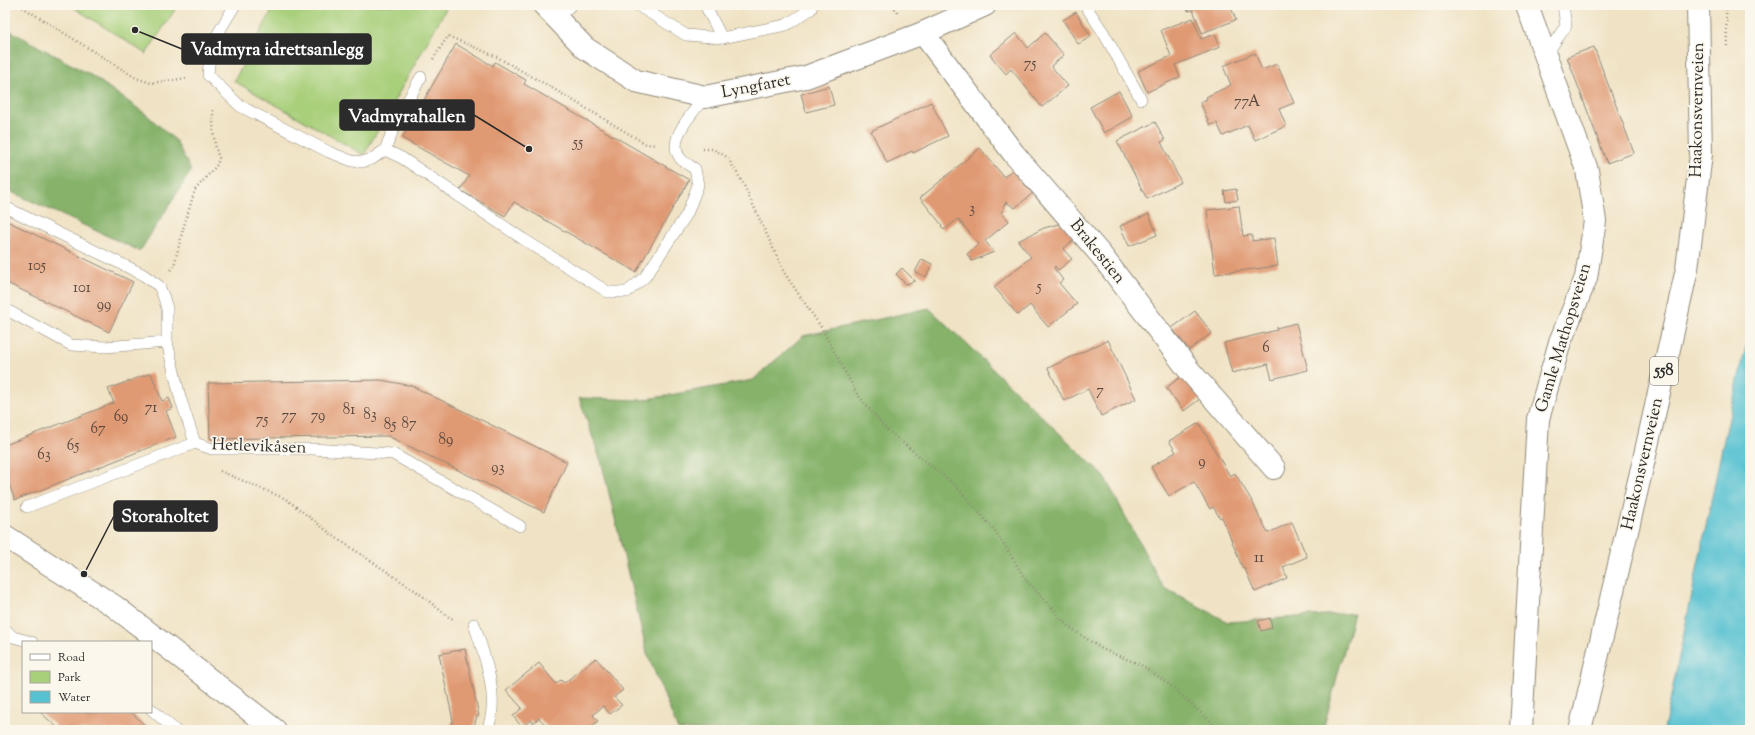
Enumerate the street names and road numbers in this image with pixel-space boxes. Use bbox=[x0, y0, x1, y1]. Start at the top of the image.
street label: Haakonsvernveien bbox=[1685, 42, 1711, 178]
street label: Lyngfaret bbox=[719, 69, 793, 105]
street label: Brakestien bbox=[1063, 215, 1131, 289]
street label: Gamle Mathopsveien bbox=[1530, 260, 1598, 416]
road number: 558 bbox=[1650, 357, 1678, 385]
street label: Haakonsvernveien bbox=[1616, 395, 1670, 533]
street label: Hetlevikåsen bbox=[211, 433, 307, 461]

